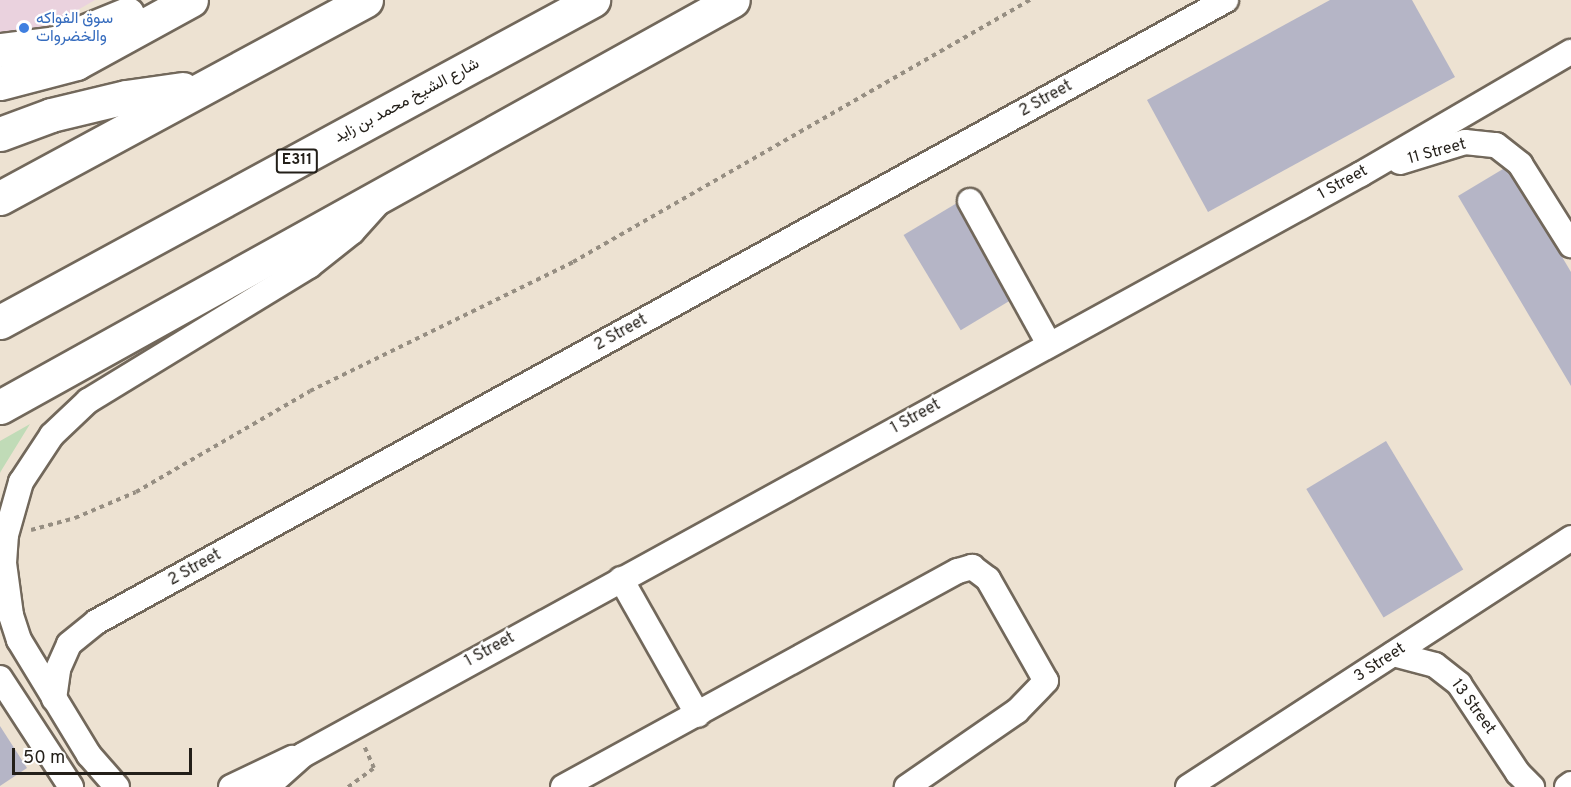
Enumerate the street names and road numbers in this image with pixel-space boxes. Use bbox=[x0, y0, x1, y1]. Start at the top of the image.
street label: شارع الشيخ محمد بن زايد bbox=[331, 55, 483, 147]
street label: 2 Street bbox=[1016, 77, 1076, 121]
street label: 11 Street bbox=[1406, 135, 1468, 169]
road number: E311 bbox=[274, 149, 320, 173]
street label: 1 Street bbox=[1315, 162, 1371, 204]
street label: 2 Street bbox=[591, 311, 651, 355]
street label: 1 Street bbox=[888, 396, 944, 438]
street label: 2 Street bbox=[165, 546, 225, 590]
street label: 1 Street bbox=[462, 629, 518, 671]
street label: 3 Street bbox=[1351, 639, 1409, 687]
street label: 13 Street bbox=[1447, 676, 1499, 738]

